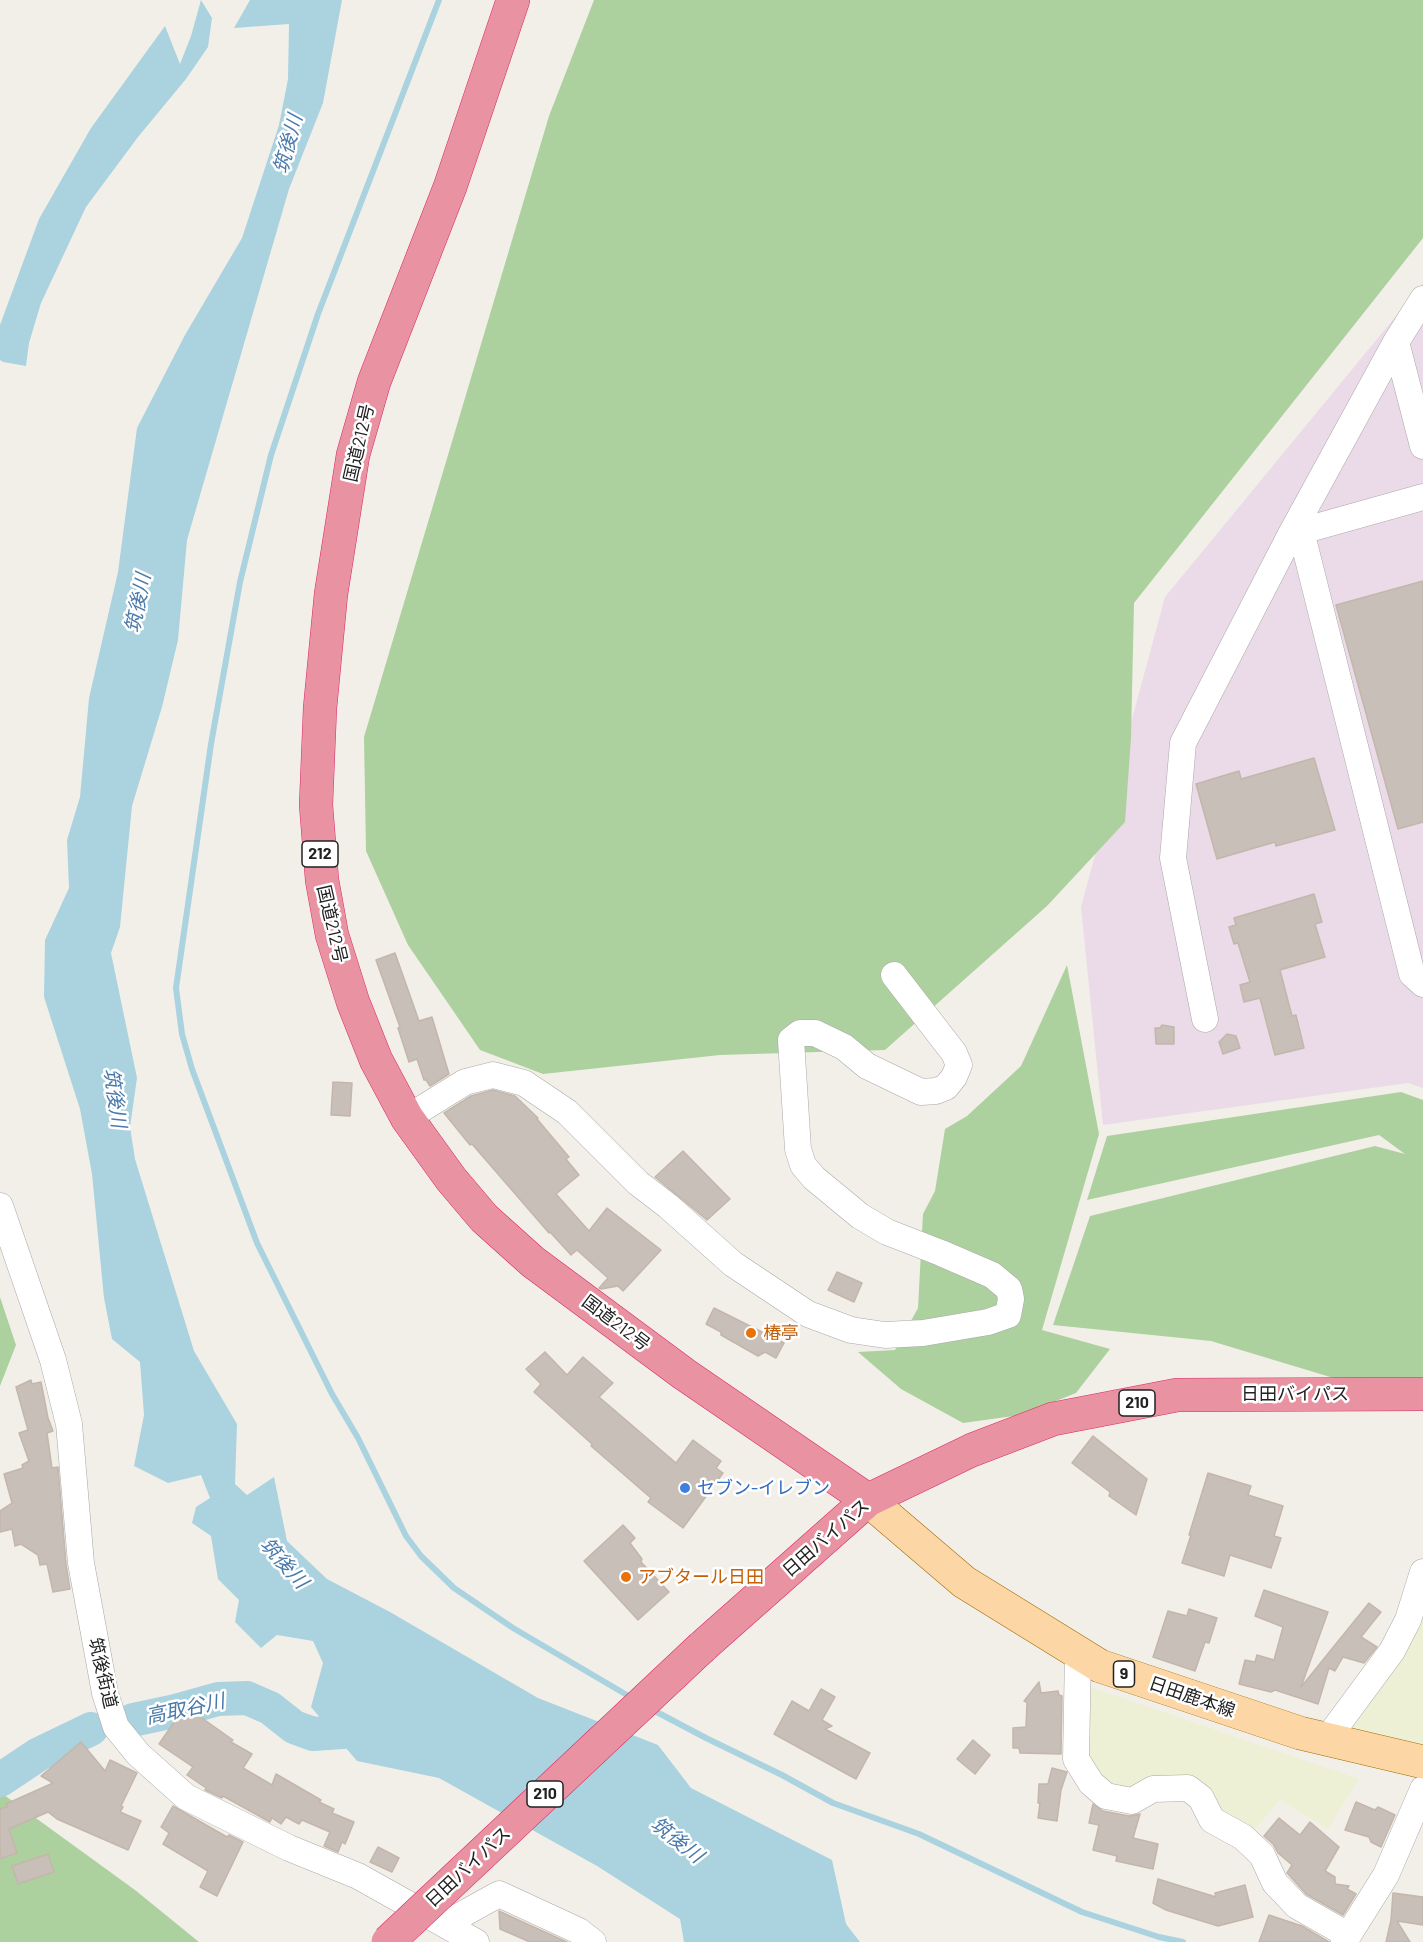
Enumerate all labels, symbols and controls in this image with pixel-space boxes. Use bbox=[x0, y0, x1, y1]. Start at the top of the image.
water label: 筑後川 bbox=[269, 112, 307, 176]
street label: 国道212号 bbox=[340, 402, 378, 484]
water label: 筑後川 bbox=[120, 571, 156, 635]
road number: 212 bbox=[302, 841, 338, 867]
street label: 国道212号 bbox=[313, 883, 351, 965]
water label: 筑後川 bbox=[99, 1067, 131, 1129]
street label: 国道212号 bbox=[578, 1290, 654, 1356]
place label: 椿亭 bbox=[763, 1322, 799, 1344]
marker: 椿亭 bbox=[744, 1326, 758, 1340]
street label: 日田バイパス bbox=[1241, 1383, 1349, 1405]
road number: 210 bbox=[1119, 1390, 1155, 1416]
place label: セブン-イレブン bbox=[697, 1477, 830, 1499]
marker: セブン-イレブン bbox=[678, 1481, 692, 1495]
street label: 日田バイパス bbox=[778, 1494, 874, 1582]
water label: 筑後川 bbox=[255, 1533, 313, 1593]
place label: アブタール日田 bbox=[638, 1566, 764, 1588]
marker: アブタール日田 bbox=[619, 1570, 633, 1584]
street label: 筑後街道 bbox=[84, 1635, 122, 1711]
road number: 9 bbox=[1114, 1661, 1134, 1687]
street label: 日田鹿本線 bbox=[1146, 1672, 1238, 1722]
water label: 高取谷川 bbox=[143, 1689, 227, 1729]
road number: 210 bbox=[527, 1781, 563, 1807]
water label: 筑後川 bbox=[646, 1812, 708, 1868]
street label: 日田バイパス bbox=[421, 1822, 515, 1912]

